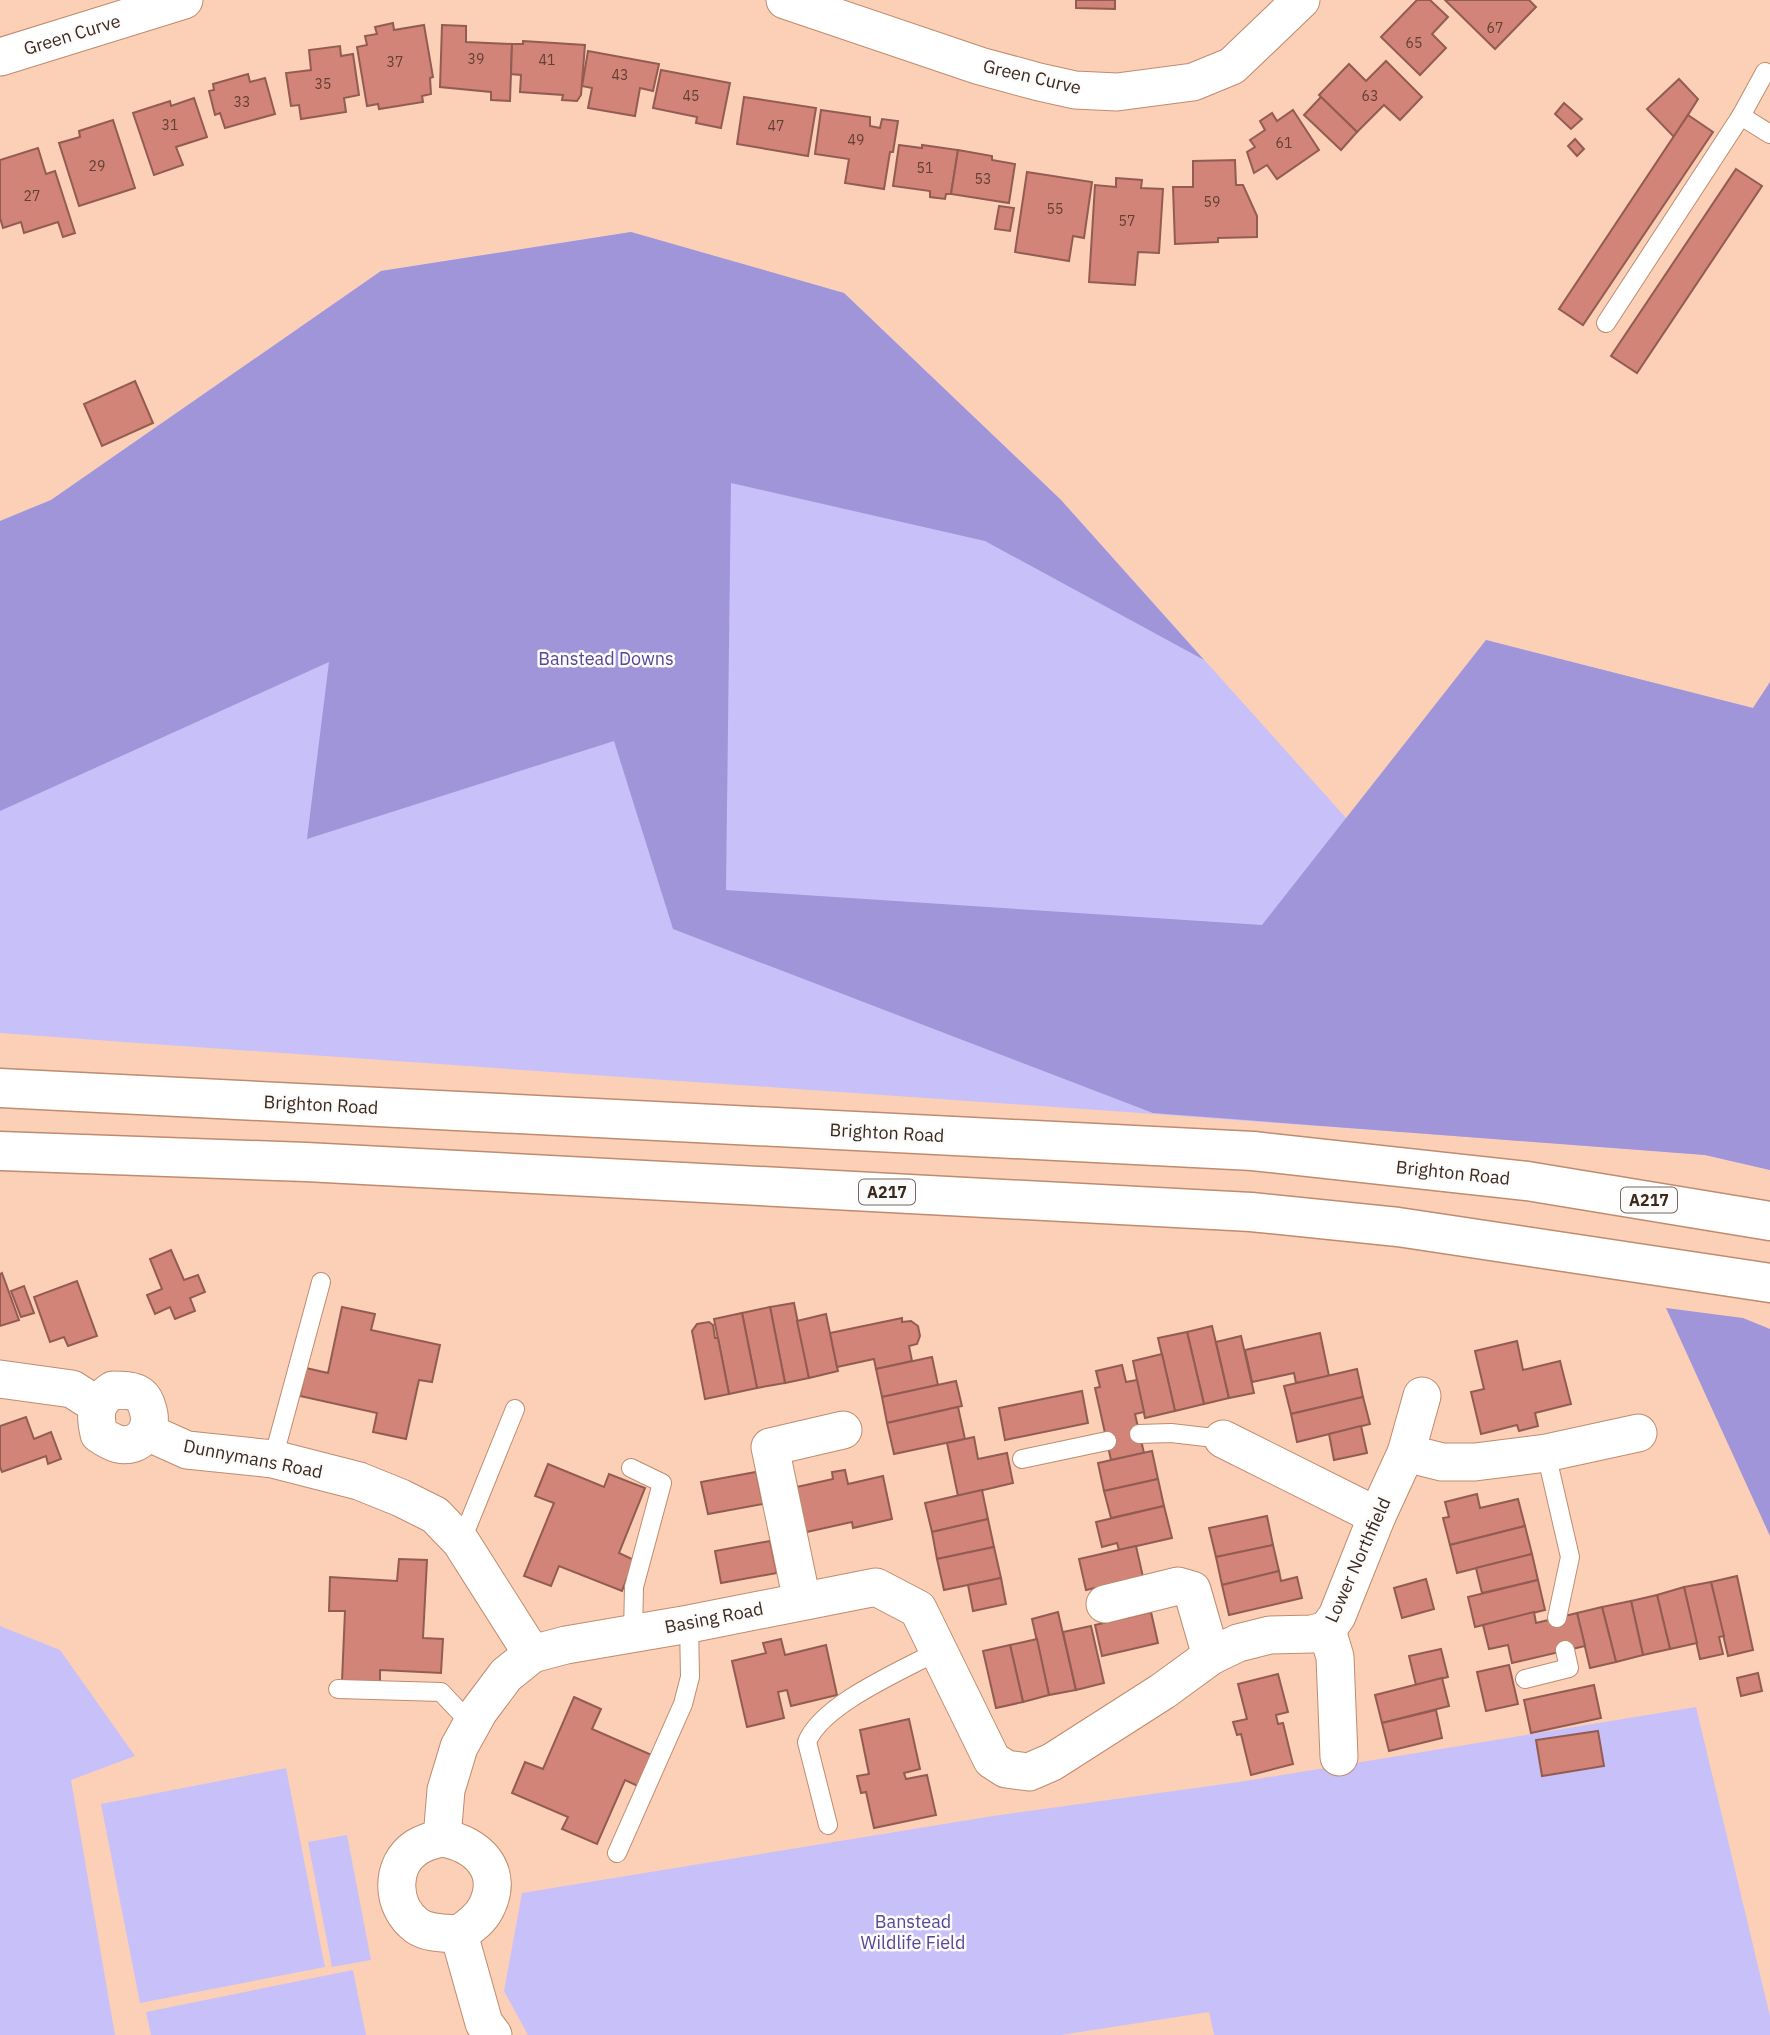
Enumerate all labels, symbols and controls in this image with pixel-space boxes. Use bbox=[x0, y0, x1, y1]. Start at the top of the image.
street label: Green Curve bbox=[21, 9, 123, 60]
house number: 67 bbox=[1487, 19, 1503, 37]
house number: 65 bbox=[1406, 34, 1422, 52]
house number: 39 bbox=[468, 50, 484, 68]
house number: 41 bbox=[539, 51, 555, 69]
house number: 37 bbox=[387, 53, 403, 71]
street label: Green Curve bbox=[981, 54, 1084, 99]
house number: 43 bbox=[612, 66, 628, 84]
house number: 35 bbox=[315, 75, 331, 93]
house number: 45 bbox=[683, 87, 699, 105]
house number: 63 bbox=[1362, 87, 1378, 105]
house number: 33 bbox=[234, 93, 250, 111]
house number: 31 bbox=[162, 116, 178, 134]
house number: 47 bbox=[768, 117, 784, 135]
house number: 49 bbox=[848, 131, 864, 149]
house number: 61 bbox=[1276, 134, 1292, 152]
house number: 29 bbox=[89, 157, 105, 175]
house number: 51 bbox=[917, 159, 933, 177]
house number: 53 bbox=[975, 170, 991, 188]
house number: 27 bbox=[24, 187, 40, 205]
house number: 59 bbox=[1204, 193, 1220, 211]
house number: 55 bbox=[1047, 200, 1063, 218]
house number: 57 bbox=[1119, 212, 1135, 230]
park label: Banstead Downs bbox=[538, 647, 674, 670]
street label: Brighton Road bbox=[263, 1090, 379, 1119]
street label: Brighton Road bbox=[829, 1118, 945, 1147]
street label: Brighton Road bbox=[1395, 1155, 1511, 1190]
road number: A217 bbox=[859, 1180, 915, 1204]
road number: A217 bbox=[1621, 1188, 1677, 1212]
street label: Dunnymans Road bbox=[181, 1434, 325, 1483]
street label: Lower Northfield bbox=[1320, 1494, 1395, 1626]
street label: Basing Road bbox=[663, 1597, 765, 1638]
park label: Banstead Wildlife Field bbox=[861, 1910, 965, 1954]

